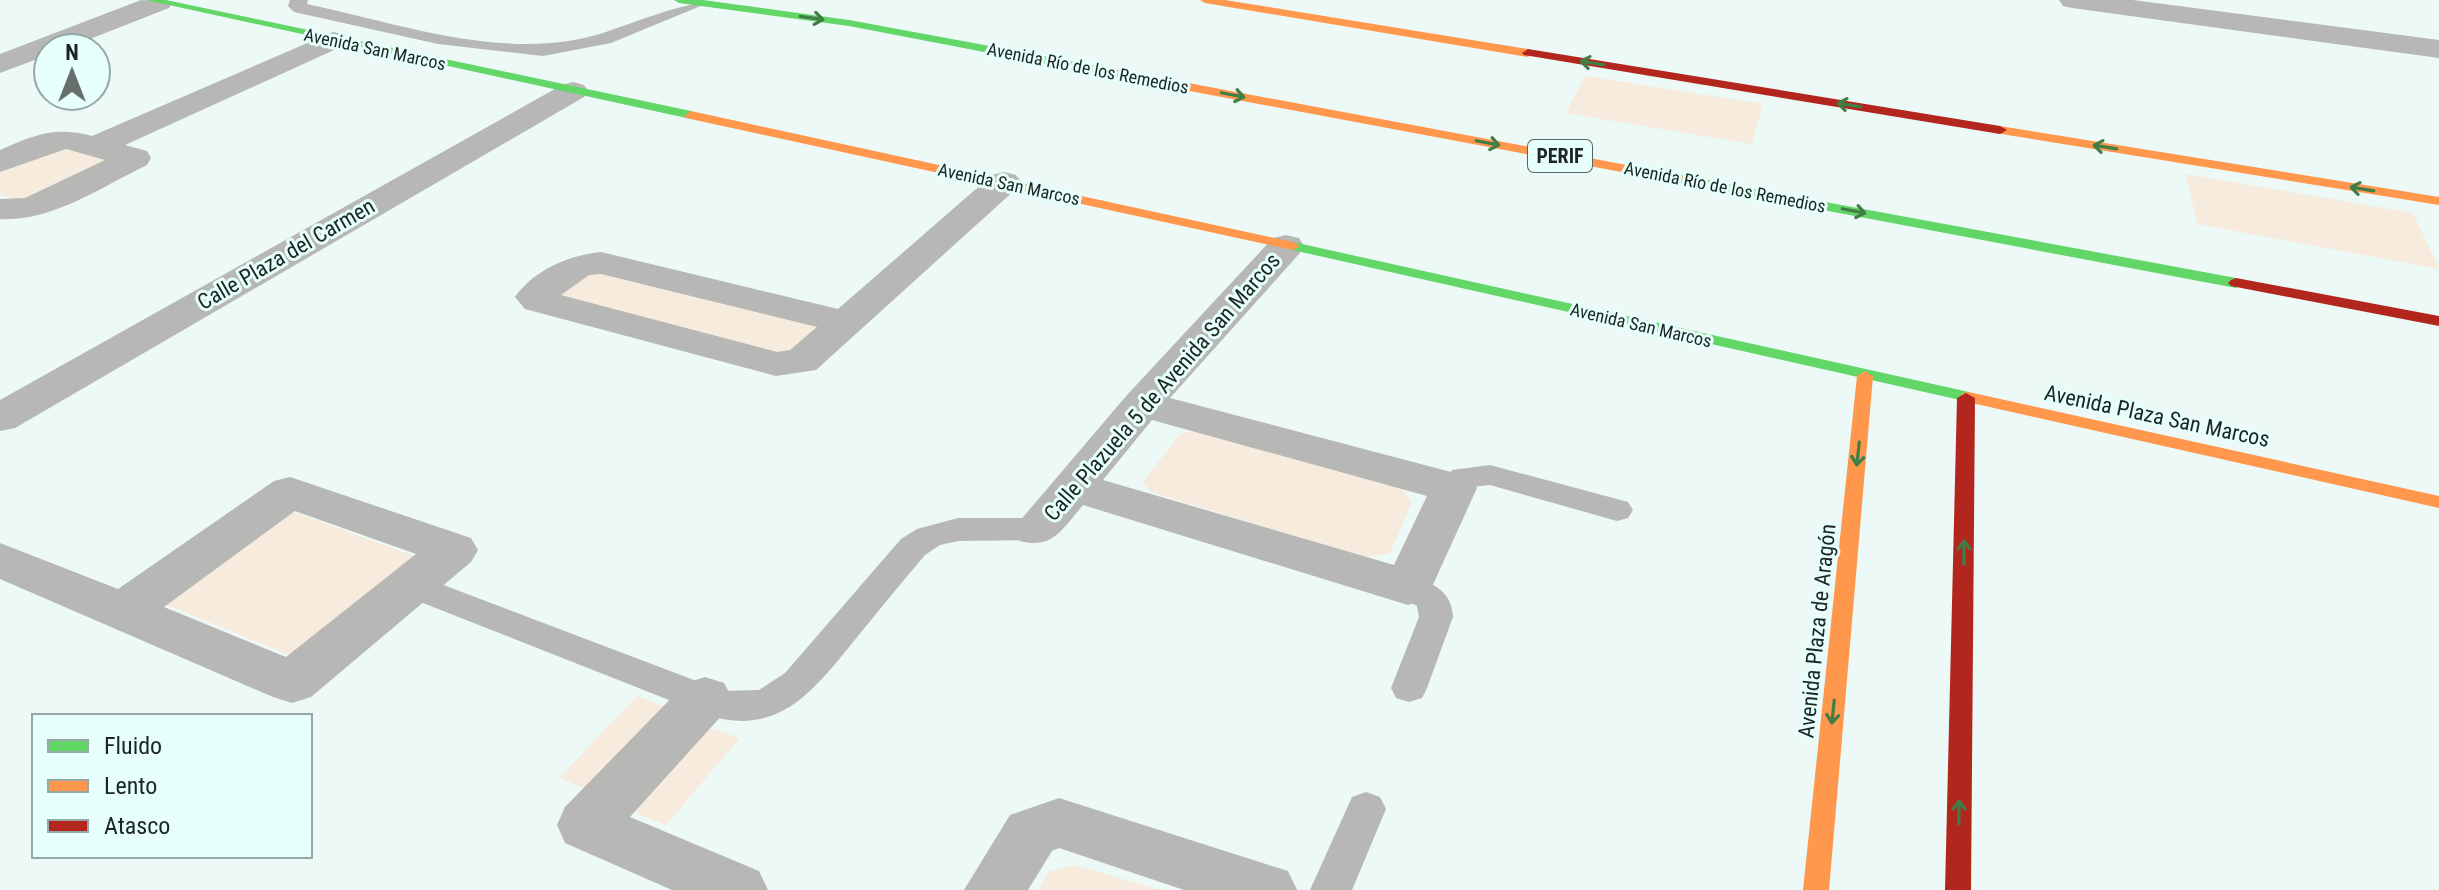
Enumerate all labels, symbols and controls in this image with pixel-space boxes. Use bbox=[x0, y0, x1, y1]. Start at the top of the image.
one-way arrow bbox=[798, 11, 824, 26]
street label: Avenida San Marcos bbox=[302, 24, 448, 74]
north arrow bbox=[32, 32, 112, 112]
street label: Avenida Río de los Remedios bbox=[986, 38, 1190, 98]
text: N bbox=[65, 40, 79, 65]
one-way arrow bbox=[1580, 55, 1605, 70]
one-way arrow bbox=[1219, 89, 1245, 104]
one-way arrow bbox=[1837, 97, 1862, 112]
one-way arrow bbox=[1475, 136, 1500, 151]
one-way arrow bbox=[2093, 139, 2119, 154]
road number: PERIF bbox=[1528, 140, 1592, 172]
street label: Avenida Río de los Remedios bbox=[1623, 157, 1827, 217]
street label: Avenida San Marcos bbox=[936, 159, 1082, 209]
one-way arrow bbox=[2350, 180, 2375, 195]
street label: Calle Plaza del Carmen bbox=[193, 193, 379, 315]
one-way arrow bbox=[1841, 205, 1866, 220]
street label: Calle Plazuela 5 de Avenida San Marcos bbox=[1039, 248, 1285, 526]
street label: Avenida San Marcos bbox=[1568, 299, 1714, 351]
street label: Avenida Plaza San Marcos bbox=[2042, 380, 2272, 452]
one-way arrow bbox=[1850, 440, 1865, 466]
street label: Avenida Plaza de Aragón bbox=[1793, 523, 1841, 739]
one-way arrow bbox=[1956, 539, 1971, 566]
one-way arrow bbox=[1825, 698, 1840, 725]
legend bbox=[32, 714, 312, 858]
text: Fluido bbox=[104, 732, 162, 760]
text: Lento bbox=[104, 772, 157, 800]
one-way arrow bbox=[1952, 799, 1967, 826]
text: Atasco bbox=[104, 812, 170, 840]

